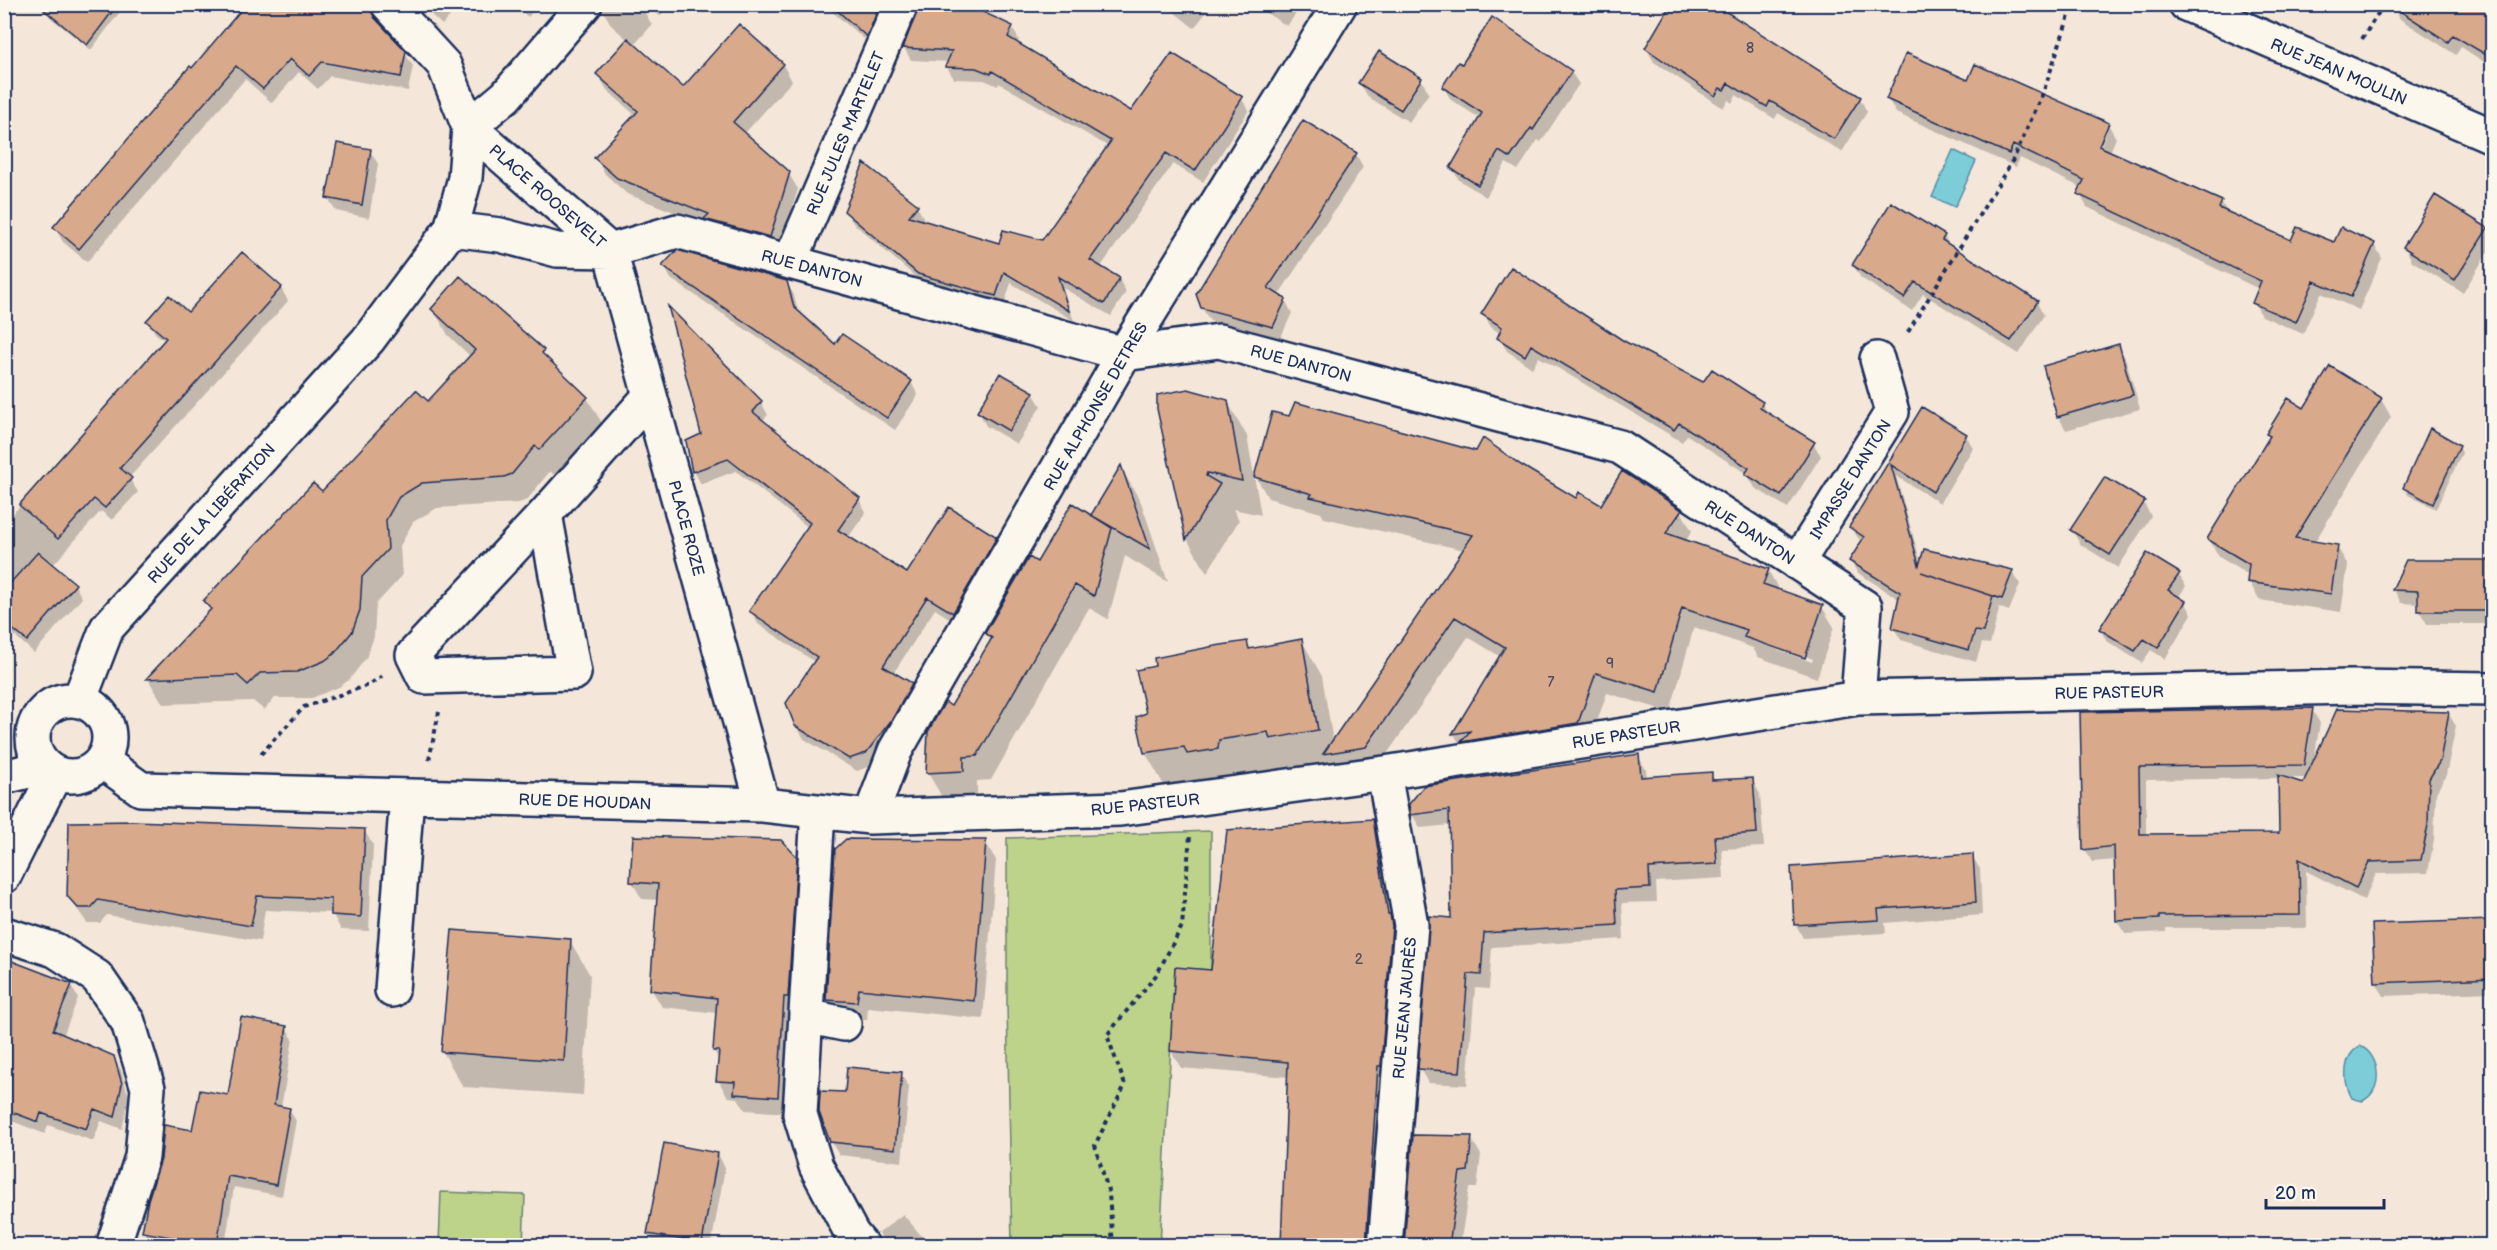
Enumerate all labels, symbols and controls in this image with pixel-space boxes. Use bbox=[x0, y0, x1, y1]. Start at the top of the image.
street label: RUE JEAN MOULIN bbox=[2267, 35, 2409, 110]
house number: 8 bbox=[1746, 40, 1754, 57]
street label: RUE JULES MARTELET bbox=[803, 49, 890, 218]
street label: PLACE ROOSEVELT bbox=[485, 141, 610, 253]
street label: RUE DANTON bbox=[759, 247, 864, 292]
street label: RUE ALPHONSE DETRES bbox=[1040, 319, 1152, 494]
street label: RUE DANTON bbox=[1248, 342, 1353, 387]
street label: IMPASSE DANTON bbox=[1807, 416, 1896, 543]
street label: RUE DE LA LIBÉRATION bbox=[143, 439, 280, 588]
street label: PLACE ROZE bbox=[664, 478, 707, 578]
street label: RUE DANTON bbox=[1700, 497, 1798, 569]
house number: 9 bbox=[1606, 655, 1614, 672]
house number: 7 bbox=[1548, 674, 1555, 691]
street label: RUE PASTEUR bbox=[2054, 683, 2164, 704]
street label: RUE PASTEUR bbox=[1571, 718, 1682, 753]
street label: RUE PASTEUR bbox=[1090, 790, 1201, 821]
street label: RUE DE HOUDAN bbox=[518, 791, 652, 814]
street label: RUE JEAN JAURÈS bbox=[1388, 936, 1421, 1080]
house number: 2 bbox=[1355, 951, 1364, 968]
scale bar bbox=[2266, 1172, 2384, 1210]
text: 20 m bbox=[2275, 1183, 2316, 1204]

